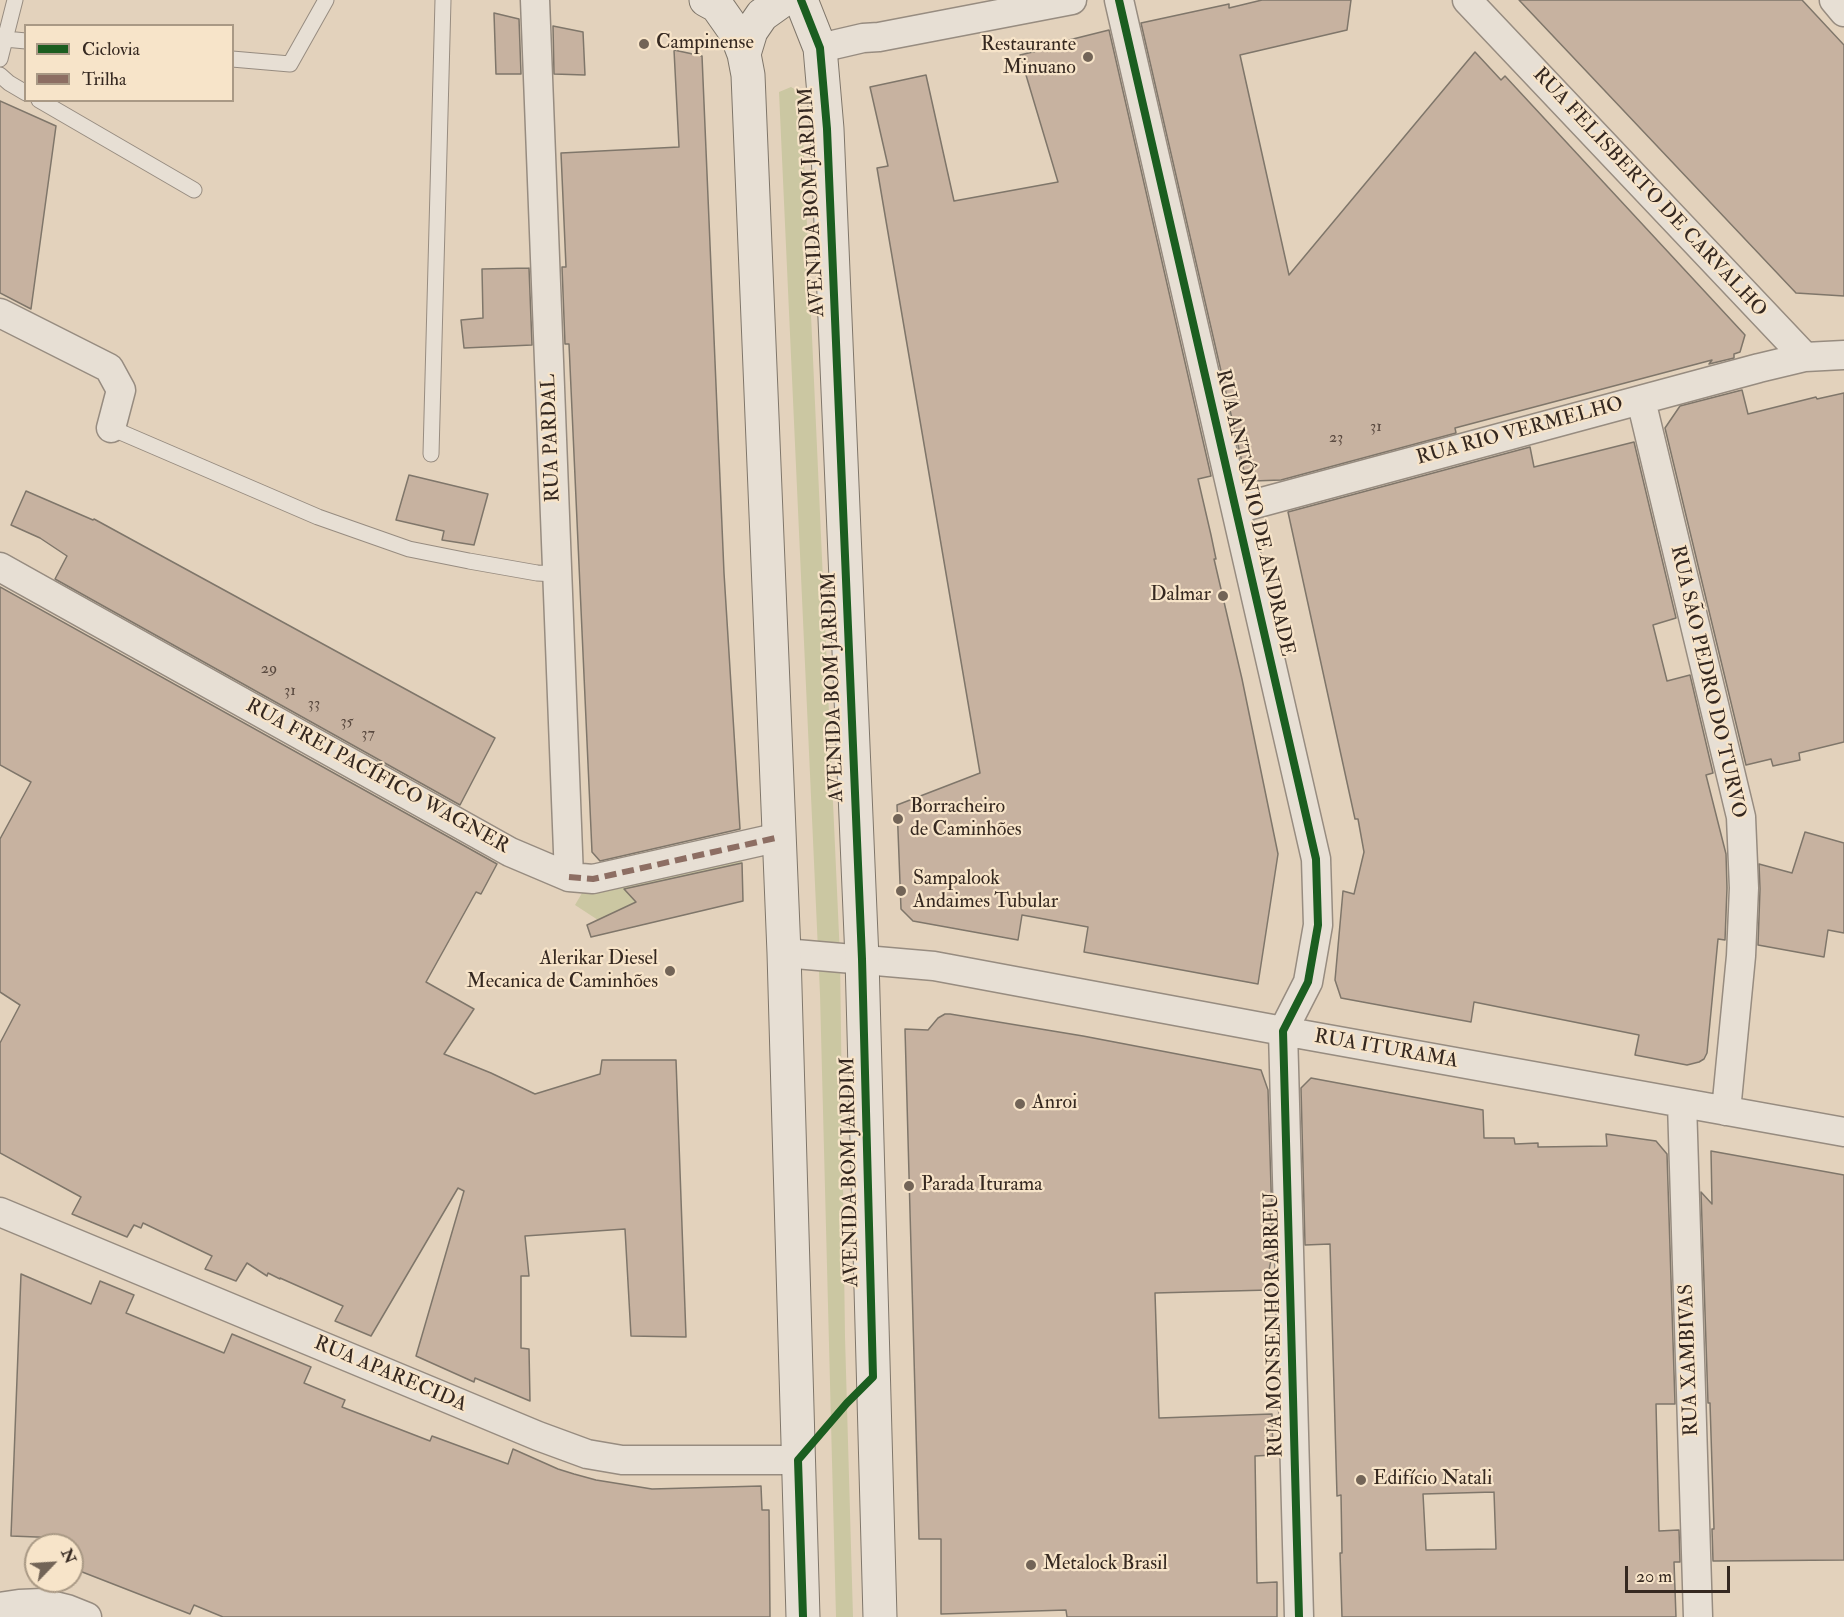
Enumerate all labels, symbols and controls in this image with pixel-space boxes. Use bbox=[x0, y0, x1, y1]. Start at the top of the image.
legend bbox=[24, 24, 234, 102]
place label: Campinense bbox=[656, 32, 754, 56]
place label: Restaurante Minuano bbox=[981, 34, 1076, 81]
marker: Campinense bbox=[637, 37, 651, 51]
text: Ciclovia bbox=[82, 38, 140, 61]
marker: Restaurante Minuano bbox=[1081, 50, 1095, 64]
street label: RUA FELISBERTO DE CARVALHO bbox=[1527, 63, 1771, 323]
text: Trilha bbox=[82, 68, 126, 91]
street label: AVENIDA BOM JARDIM bbox=[795, 86, 831, 318]
street label: RUA ANTÔNIO DE ANDRADE bbox=[1209, 367, 1299, 659]
street label: RUA PARDAL bbox=[538, 374, 566, 502]
street label: RUA RIO VERMELHO bbox=[1414, 393, 1626, 471]
house number: 31 bbox=[1370, 418, 1382, 438]
house number: 23 bbox=[1329, 429, 1343, 449]
street label: RUA SÃO PEDRO DO TURVO bbox=[1664, 543, 1750, 821]
street label: AVENIDA BOM JARDIM bbox=[818, 572, 850, 802]
place label: Dalmar bbox=[1150, 584, 1211, 608]
marker: Dalmar bbox=[1216, 589, 1230, 603]
house number: 29 bbox=[261, 660, 277, 680]
house number: 31 bbox=[284, 682, 296, 702]
street label: RUA FREI PACÍFICO WAGNER bbox=[241, 694, 513, 860]
house number: 33 bbox=[308, 695, 320, 715]
house number: 35 bbox=[340, 713, 354, 733]
house number: 37 bbox=[361, 725, 375, 745]
place label: Borracheiro de Caminhões bbox=[910, 796, 1022, 843]
marker: Borracheiro de Caminhões bbox=[891, 812, 905, 826]
place label: Sampalook Andaimes Tubular bbox=[913, 868, 1058, 915]
marker: Sampalook Andaimes Tubular bbox=[894, 884, 908, 898]
place label: Alerikar Diesel Mecanica de Caminhões bbox=[467, 948, 658, 995]
marker: Alerikar Diesel Mecanica de Caminhões bbox=[663, 964, 677, 978]
street label: RUA ITURAMA bbox=[1312, 1026, 1460, 1074]
street label: AVENIDA BOM JARDIM bbox=[837, 1057, 865, 1287]
place label: Anroi bbox=[1032, 1092, 1077, 1116]
marker: Anroi bbox=[1013, 1097, 1027, 1111]
place label: Parada Iturama bbox=[921, 1174, 1042, 1198]
marker: Parada Iturama bbox=[902, 1179, 916, 1193]
street label: RUA MONSENHOR ABREU bbox=[1261, 1192, 1289, 1458]
street label: RUA XAMBIVAS bbox=[1675, 1283, 1705, 1437]
street label: RUA APARECIDA bbox=[310, 1332, 470, 1418]
place label: Edifício Natali bbox=[1373, 1468, 1492, 1492]
marker: Edifício Natali bbox=[1354, 1473, 1368, 1487]
north arrow bbox=[24, 1533, 84, 1593]
text: N bbox=[56, 1546, 81, 1567]
place label: Metalock Brasil bbox=[1043, 1553, 1168, 1577]
scale bar bbox=[1628, 1554, 1733, 1592]
marker: Metalock Brasil bbox=[1024, 1558, 1038, 1572]
text: 20 m bbox=[1636, 1565, 1672, 1588]

